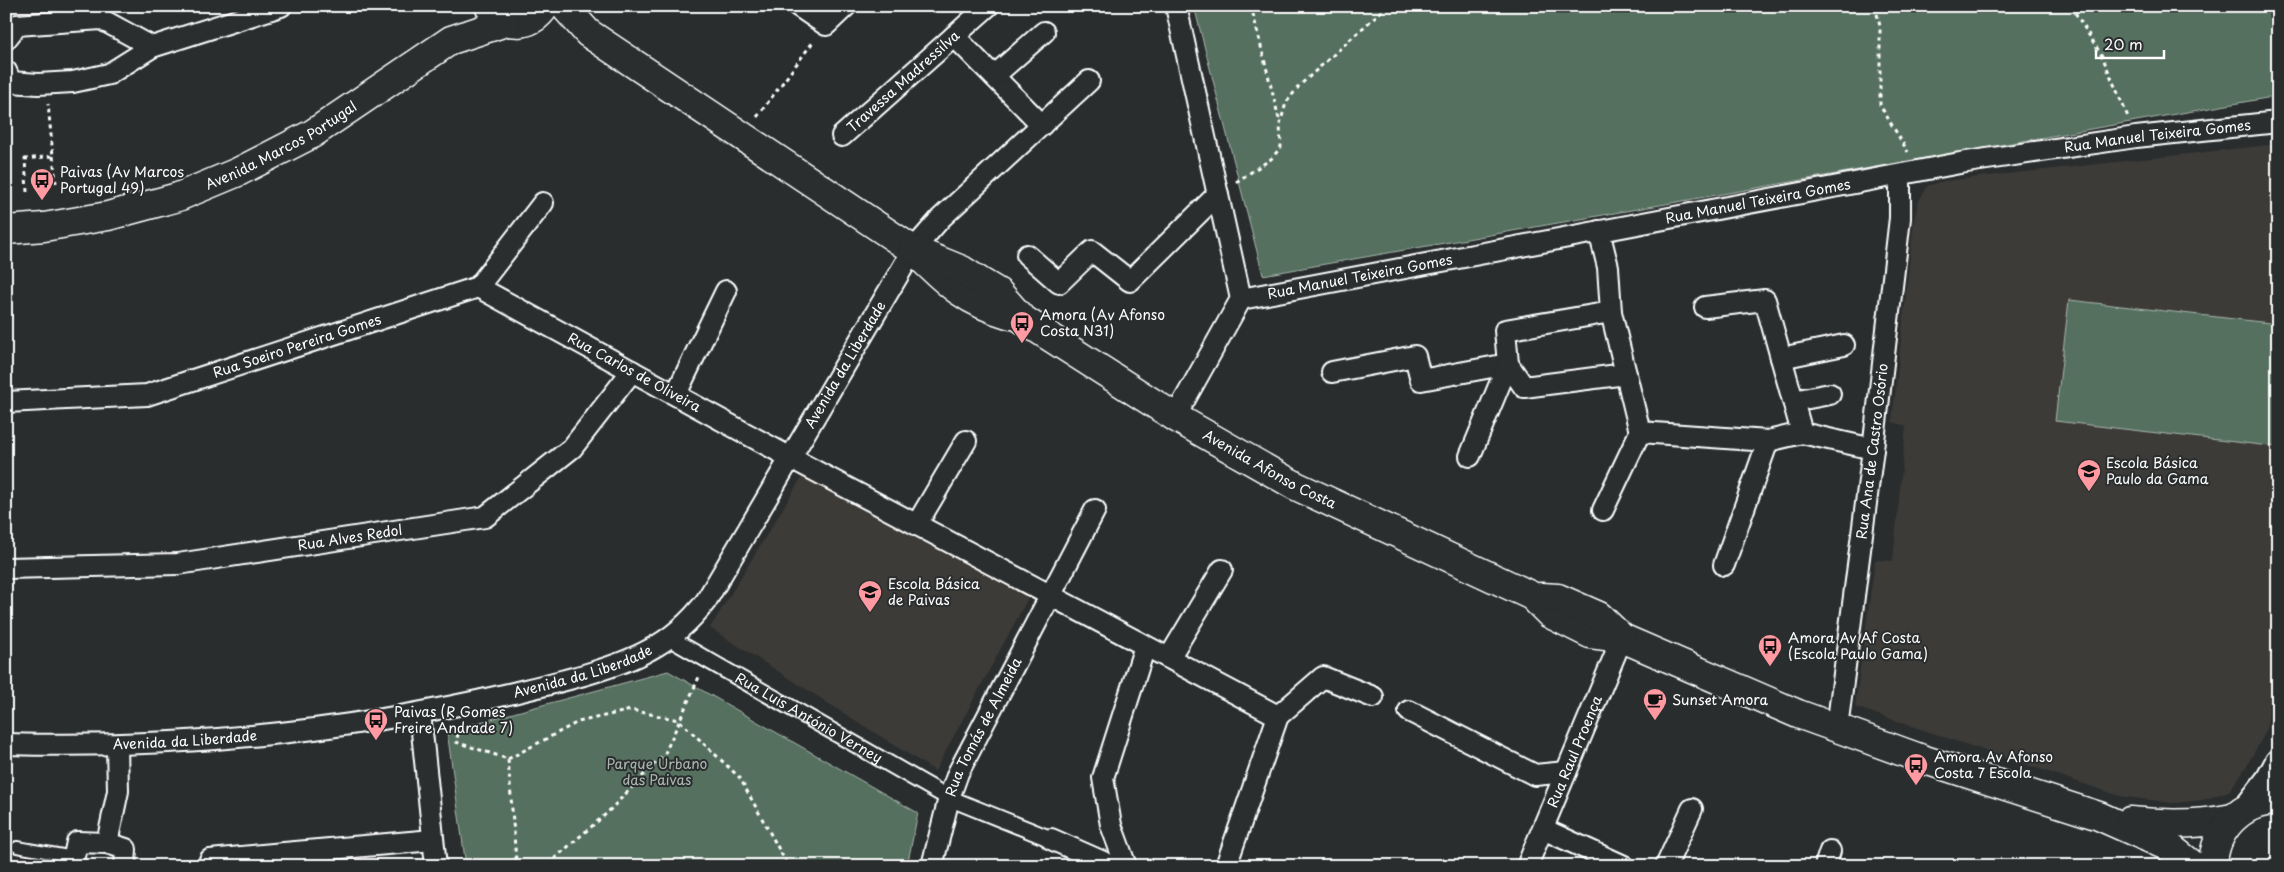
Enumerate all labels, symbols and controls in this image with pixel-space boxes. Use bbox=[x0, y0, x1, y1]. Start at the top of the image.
street label: Travessa Madressilva bbox=[842, 25, 964, 137]
scale bar bbox=[2096, 28, 2164, 60]
text: 20 m bbox=[2104, 32, 2143, 55]
street label: Avenida Marcos Portugal bbox=[202, 96, 361, 195]
street label: Rua Manuel Teixeira Gomes bbox=[2063, 114, 2252, 158]
place label: Paivas (Av Marcos Portugal 49) bbox=[60, 161, 184, 198]
bus stop icon: Paivas (Av Marcos Portugal 49) bbox=[29, 167, 55, 201]
street label: Rua Manuel Teixeira Gomes bbox=[1663, 173, 1852, 229]
street label: Rua Manuel Teixeira Gomes bbox=[1266, 248, 1454, 304]
street label: Avenida da Liberdade bbox=[799, 297, 891, 432]
place label: Amora (Av Afonso Costa N31) bbox=[1040, 304, 1165, 341]
street label: Rua Soeiro Pereira Gomes bbox=[210, 308, 384, 383]
bus stop icon: Amora (Av Afonso Costa N31) bbox=[1009, 310, 1035, 344]
street label: Rua Carlos de Oliveira bbox=[564, 327, 705, 417]
street label: Rua Ana de Castro Osório bbox=[1850, 362, 1893, 540]
street label: Avenida Afonso Costa bbox=[1199, 424, 1340, 513]
place label: Escola Básica Paulo da Gama bbox=[2106, 452, 2209, 489]
school or university icon: Escola Básica Paulo da Gama bbox=[2076, 458, 2102, 492]
street label: Rua Alves Redol bbox=[296, 519, 404, 556]
place label: Escola Básica de Paivas bbox=[888, 573, 980, 610]
school or university icon: Escola Básica de Paivas bbox=[857, 579, 883, 613]
place label: Amora Av Af Costa (Escola Paulo Gama) bbox=[1788, 627, 1928, 664]
bus stop icon: Amora Av Af Costa (Escola Paulo Gama) bbox=[1757, 633, 1783, 667]
street label: Avenida da Liberdade bbox=[511, 639, 656, 703]
street label: Rua Tomás de Almeida bbox=[939, 653, 1027, 799]
street label: Rua Luís António Verney bbox=[732, 667, 887, 768]
cafe icon: Sunset Amora bbox=[1642, 687, 1668, 721]
place label: Sunset Amora bbox=[1672, 689, 1769, 710]
street label: Rua Raul Proença bbox=[1541, 692, 1607, 811]
place label: Paivas (R Gomes Freire Andrade 7) bbox=[394, 701, 513, 738]
bus stop icon: Paivas (R Gomes Freire Andrade 7) bbox=[363, 707, 389, 741]
street label: Avenida da Liberdade bbox=[112, 724, 258, 754]
place label: Amora Av Afonso Costa 7 Escola bbox=[1934, 746, 2053, 783]
bus stop icon: Amora Av Afonso Costa 7 Escola bbox=[1903, 752, 1929, 786]
park label: Parque Urbano das Paivas bbox=[607, 753, 708, 790]

